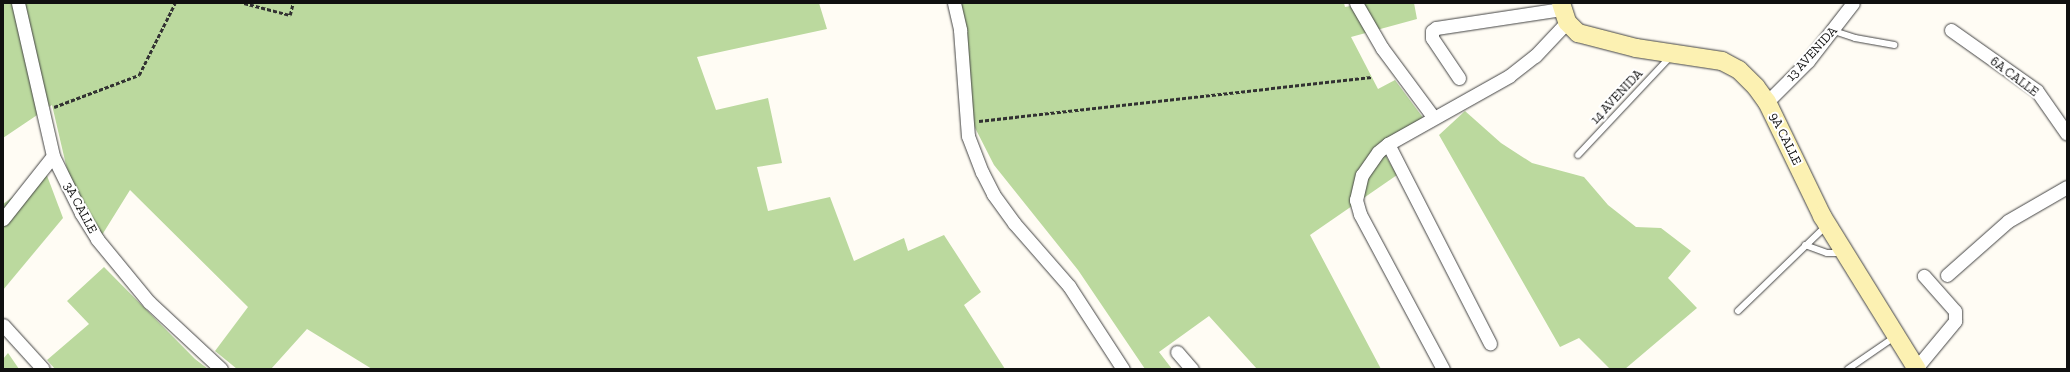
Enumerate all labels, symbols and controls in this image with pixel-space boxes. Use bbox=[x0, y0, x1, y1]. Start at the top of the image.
street label: 13 AVENIDA bbox=[1783, 23, 1841, 85]
street label: 6A CALLE bbox=[1987, 54, 2041, 100]
street label: 14 AVENIDA bbox=[1588, 66, 1646, 128]
street label: 9A CALLE bbox=[1766, 110, 1804, 168]
street label: 3A CALLE bbox=[60, 179, 100, 237]

